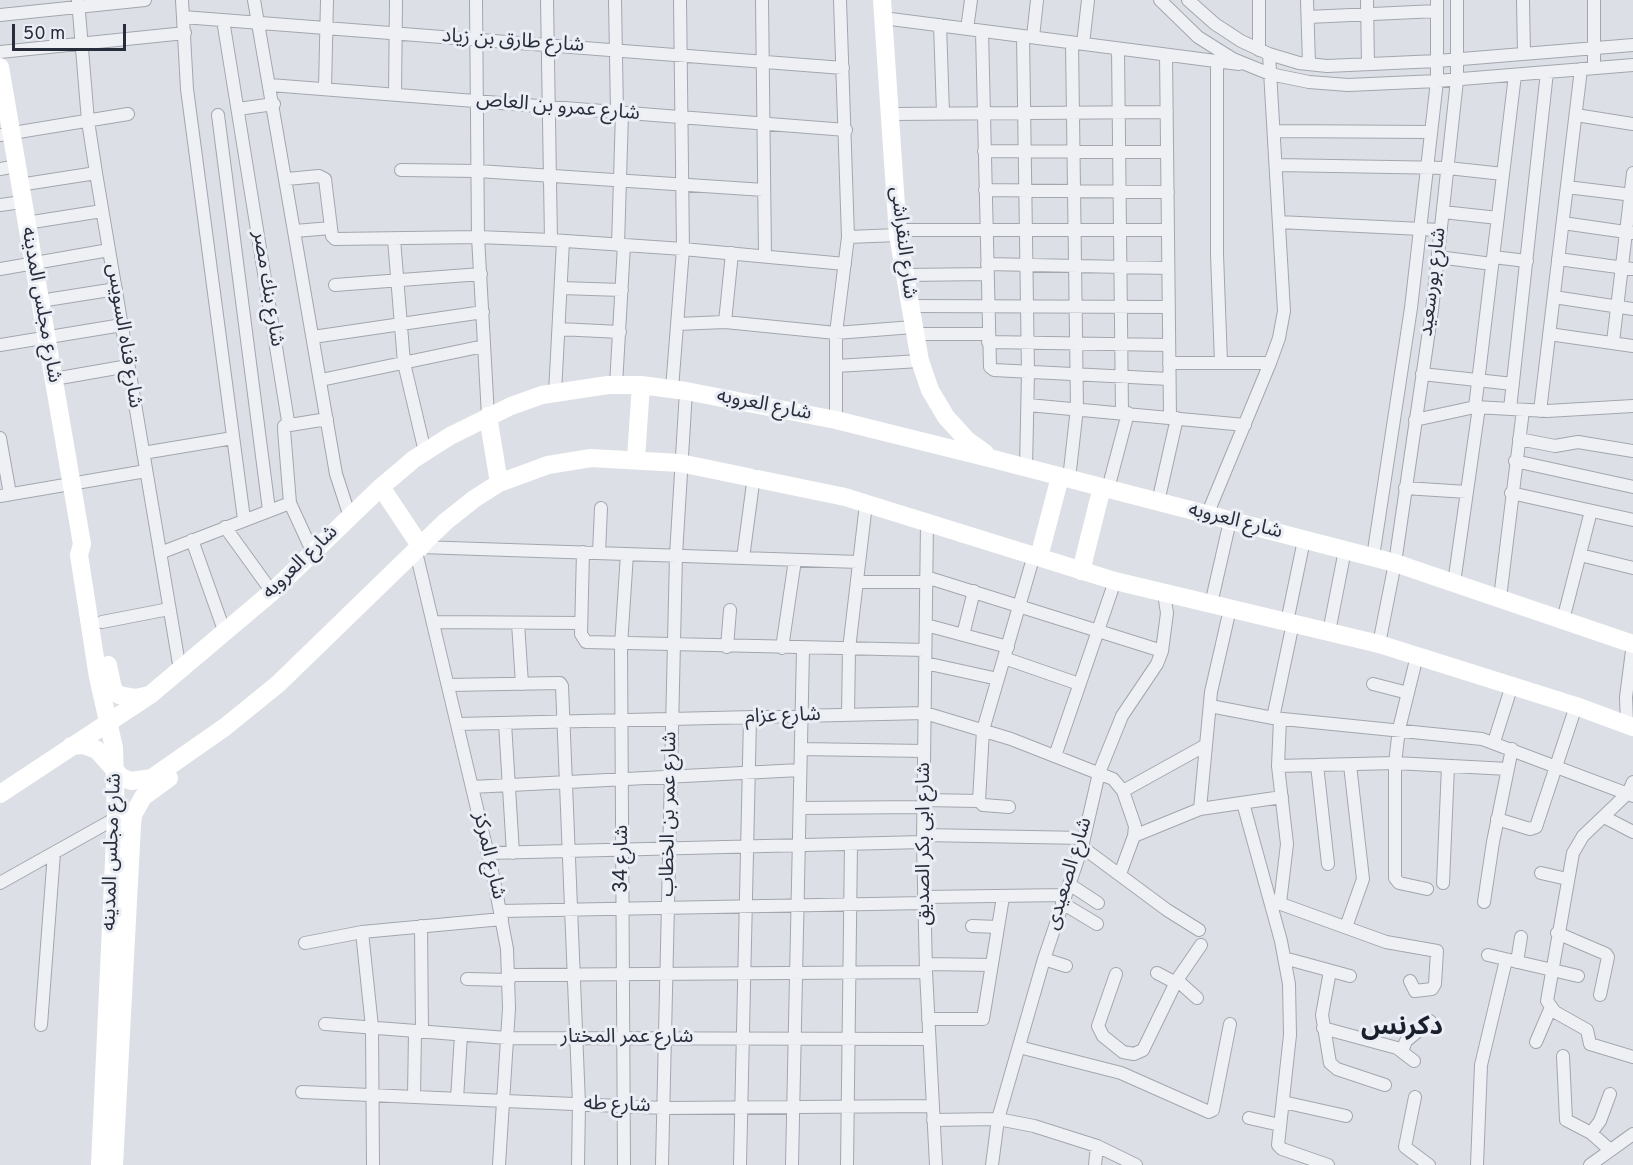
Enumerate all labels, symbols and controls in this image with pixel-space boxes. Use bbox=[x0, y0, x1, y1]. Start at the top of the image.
scale bar bbox=[15, 12, 129, 50]
text: 50 m bbox=[23, 23, 65, 46]
street label: شارع طارق بن زياد bbox=[441, 25, 585, 59]
street label: شارع عمرو بن العاص bbox=[475, 89, 641, 127]
street label: شارع النقراشى bbox=[883, 185, 921, 301]
street label: شارع مجلس المدينه bbox=[14, 225, 66, 385]
street label: شارع بورسعيد bbox=[1415, 226, 1453, 338]
street label: شارع بنك مصر bbox=[246, 230, 288, 348]
street label: شارع قناه السويس bbox=[100, 262, 146, 410]
street label: شارع العروبه bbox=[715, 385, 813, 427]
street label: شارع العروبه bbox=[1186, 499, 1284, 545]
street label: شارع العروبه bbox=[258, 521, 344, 605]
street label: شارع عزام bbox=[745, 704, 821, 730]
street label: شارع عمر بن الخطاب bbox=[657, 731, 683, 897]
street label: شارع ابى بكر الصديق bbox=[913, 762, 937, 926]
street label: شارع مجلس المدينه bbox=[98, 773, 128, 931]
street label: شارع المركز bbox=[466, 810, 510, 902]
street label: شارع الصعيدى bbox=[1042, 815, 1098, 933]
street label: شارع 34 bbox=[611, 825, 635, 893]
district label: دكرنس bbox=[1361, 1013, 1443, 1045]
street label: شارع عمر المختار bbox=[561, 1026, 693, 1050]
street label: شارع طه bbox=[583, 1093, 651, 1119]

